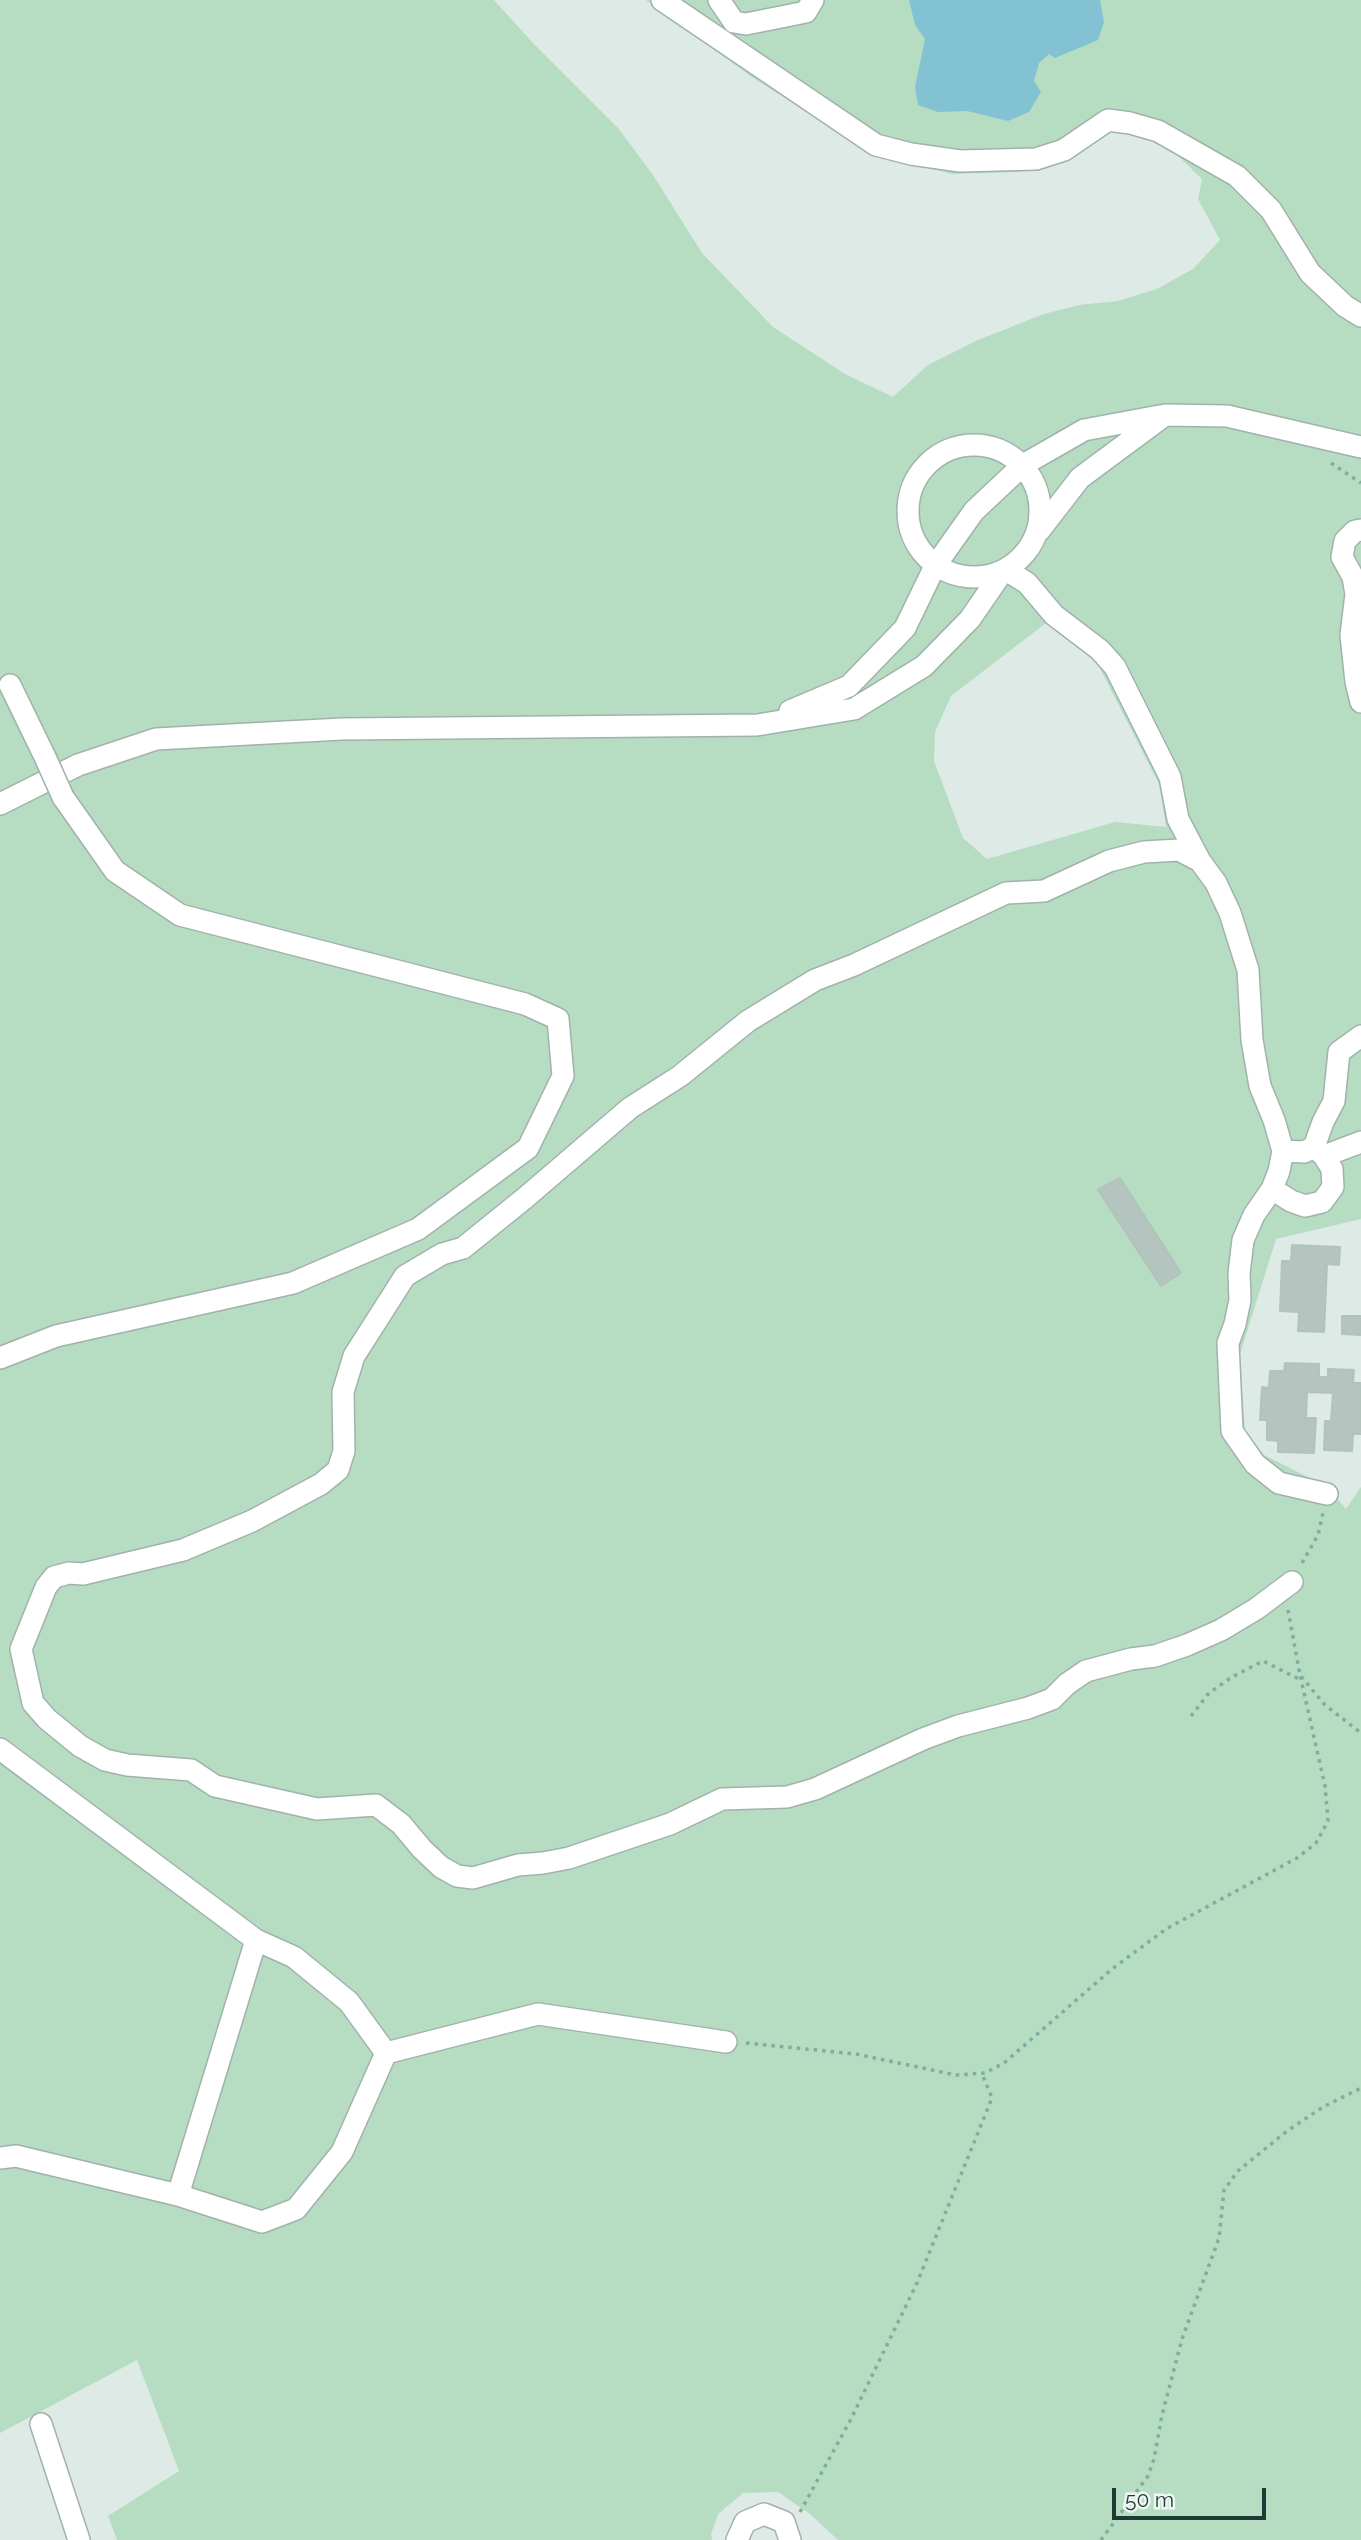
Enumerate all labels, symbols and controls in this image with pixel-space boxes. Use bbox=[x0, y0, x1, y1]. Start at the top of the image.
scale bar bbox=[1116, 2474, 1270, 2518]
text: 50 m bbox=[1125, 2487, 1174, 2512]

